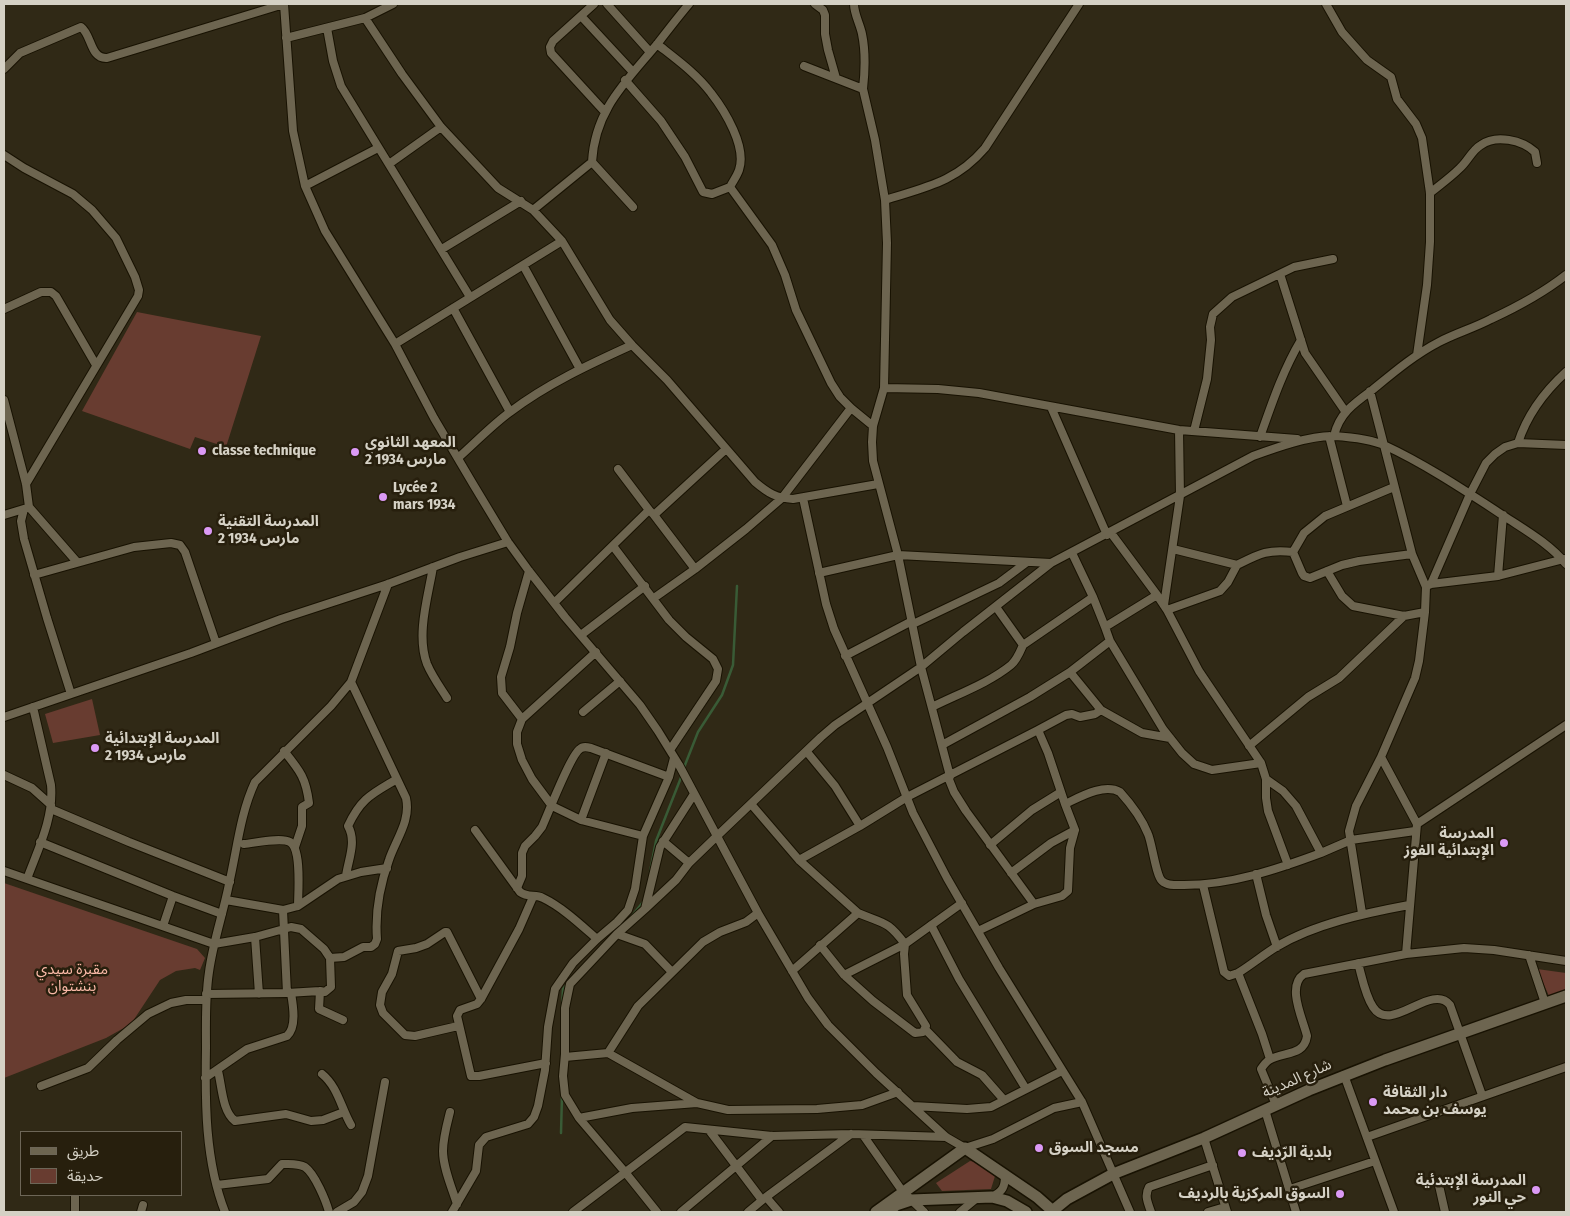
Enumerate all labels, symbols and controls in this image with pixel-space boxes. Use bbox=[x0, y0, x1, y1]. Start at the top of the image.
place label: المعهد الثانوي 2 مارس 1934 bbox=[365, 434, 456, 469]
place label: classe technique bbox=[212, 442, 316, 460]
marker: classe technique bbox=[196, 445, 208, 457]
marker: المعهد الثانوي 2 مارس 1934 bbox=[349, 446, 361, 458]
place label: Lycée 2 mars 1934 bbox=[393, 479, 456, 514]
marker: Lycée 2 mars 1934 bbox=[377, 491, 389, 503]
place label: المدرسة التقنية 2 مارس 1934 bbox=[218, 513, 319, 548]
marker: المدرسة التقنية 2 مارس 1934 bbox=[202, 525, 214, 537]
place label: المدرسة الإبتدائية 2 مارس 1934 bbox=[105, 730, 219, 765]
marker: المدرسة الإبتدائية 2 مارس 1934 bbox=[89, 742, 101, 754]
place label: المدرسة الإبتدائية الفوز bbox=[1404, 825, 1494, 860]
marker: المدرسة الإبتدائية الفوز bbox=[1498, 837, 1510, 849]
park label: مقبرة سيدي بنشتوان bbox=[36, 961, 108, 996]
street label: شارع المدينة bbox=[1260, 1056, 1334, 1102]
place label: دار الثقافة يوسف بن محمد bbox=[1383, 1084, 1487, 1119]
marker: دار الثقافة يوسف بن محمد bbox=[1367, 1096, 1379, 1108]
legend bbox=[20, 1131, 182, 1196]
place label: مسجد السوق bbox=[1049, 1139, 1139, 1157]
text: طريق bbox=[67, 1142, 99, 1160]
marker: مسجد السوق bbox=[1033, 1142, 1045, 1154]
place label: بلدية الرّديف bbox=[1252, 1144, 1332, 1162]
marker: بلدية الرّديف bbox=[1236, 1147, 1248, 1159]
text: حديقة bbox=[67, 1167, 103, 1185]
place label: المدرسة الإبتدئية حي النور bbox=[1416, 1172, 1526, 1207]
marker: المدرسة الإبتدئية حي النور bbox=[1530, 1184, 1542, 1196]
place label: السوق المركزية بالرديف bbox=[1179, 1185, 1330, 1203]
marker: السوق المركزية بالرديف bbox=[1334, 1188, 1346, 1200]

